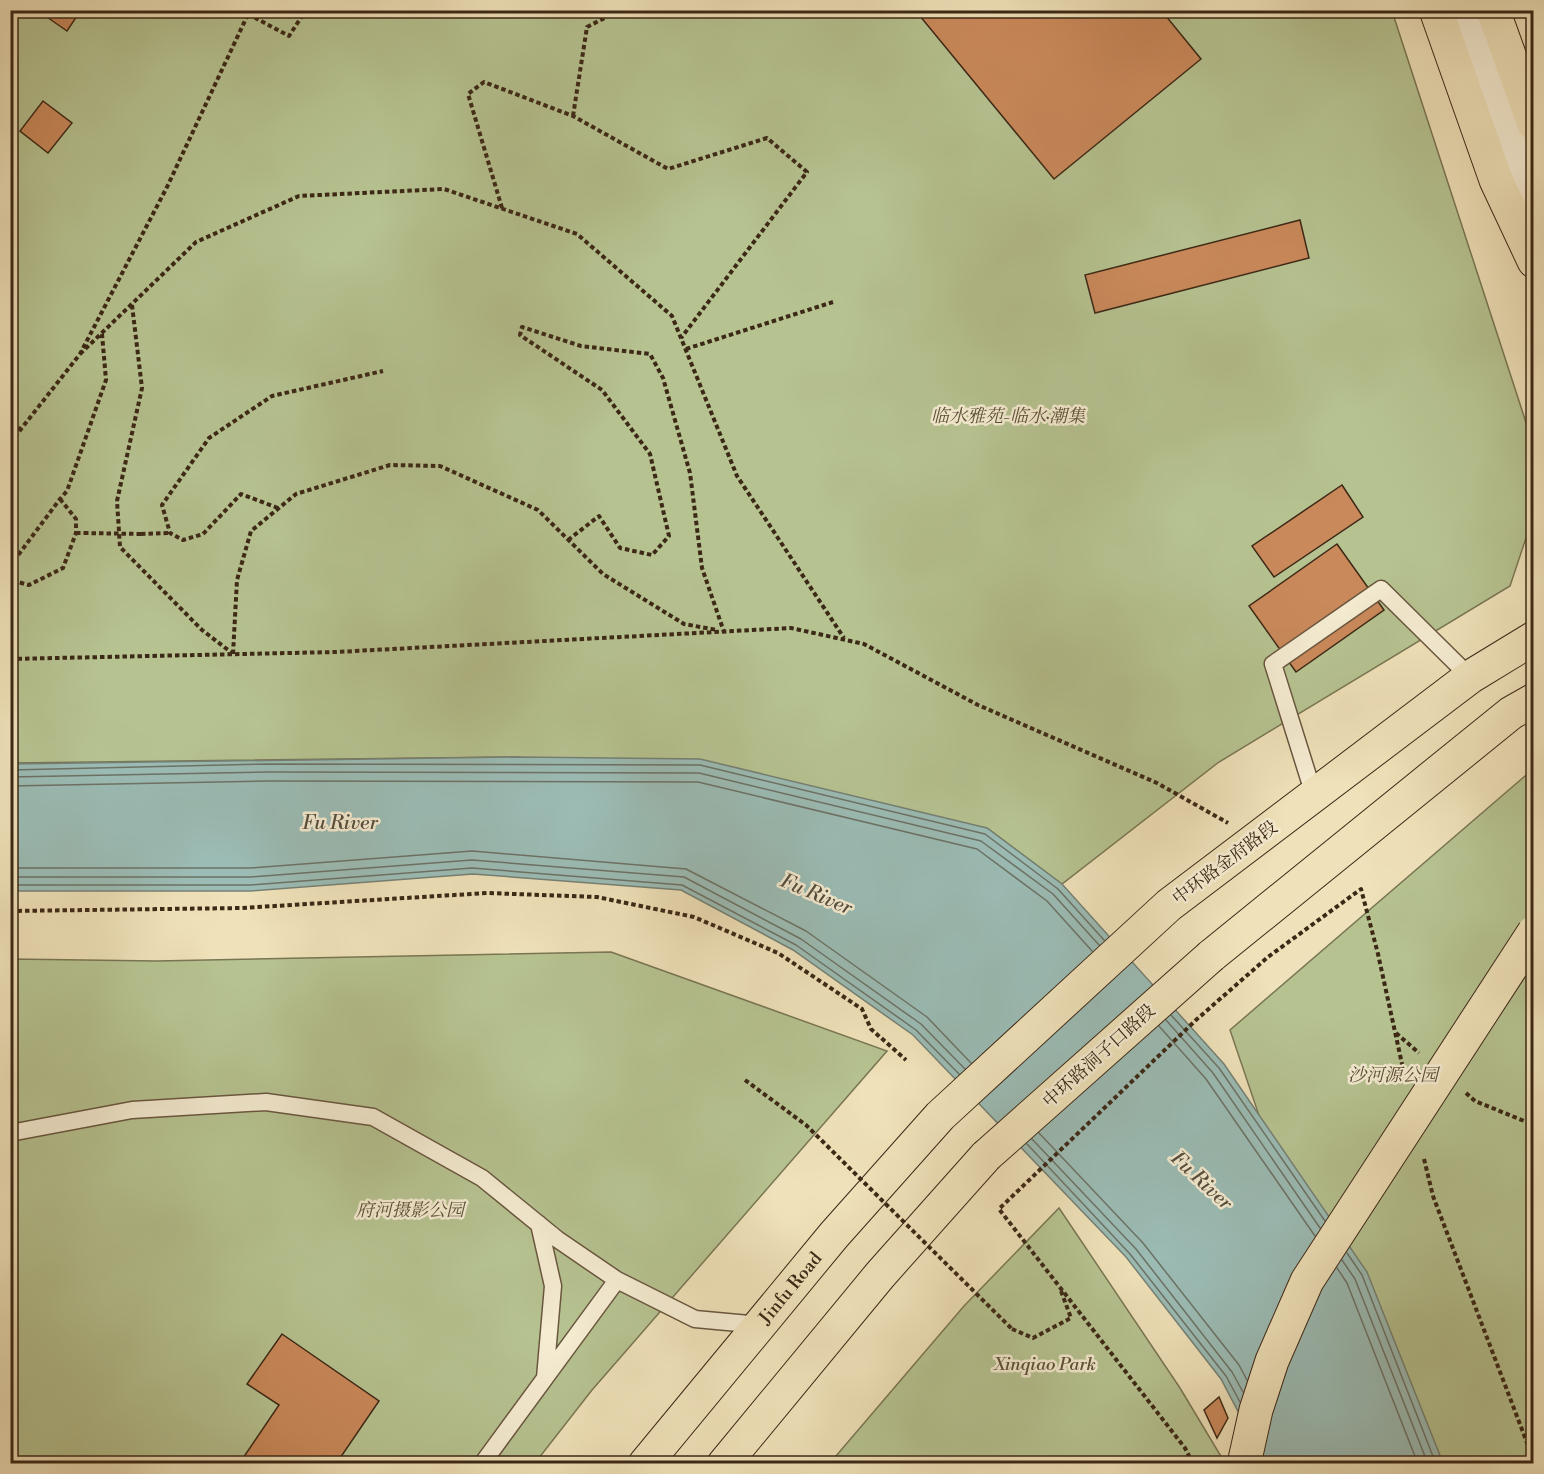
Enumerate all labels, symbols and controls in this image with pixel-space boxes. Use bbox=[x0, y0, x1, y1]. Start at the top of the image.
park label: 临水雅苑-临水·潮集 bbox=[931, 405, 1086, 428]
water label: Fu River bbox=[302, 811, 378, 836]
street label: 中环路金府路段 bbox=[1168, 816, 1282, 910]
water label: Fu River bbox=[776, 869, 856, 922]
street label: 中环路洞子口路段 bbox=[1038, 999, 1160, 1113]
park label: 沙河源公园 bbox=[1348, 1064, 1441, 1087]
water label: Fu River bbox=[1165, 1146, 1238, 1216]
park label: 府河摄影公园 bbox=[356, 1199, 467, 1222]
street label: Jinfu Road bbox=[753, 1247, 827, 1330]
park label: Xinqiao Park bbox=[993, 1353, 1096, 1376]

